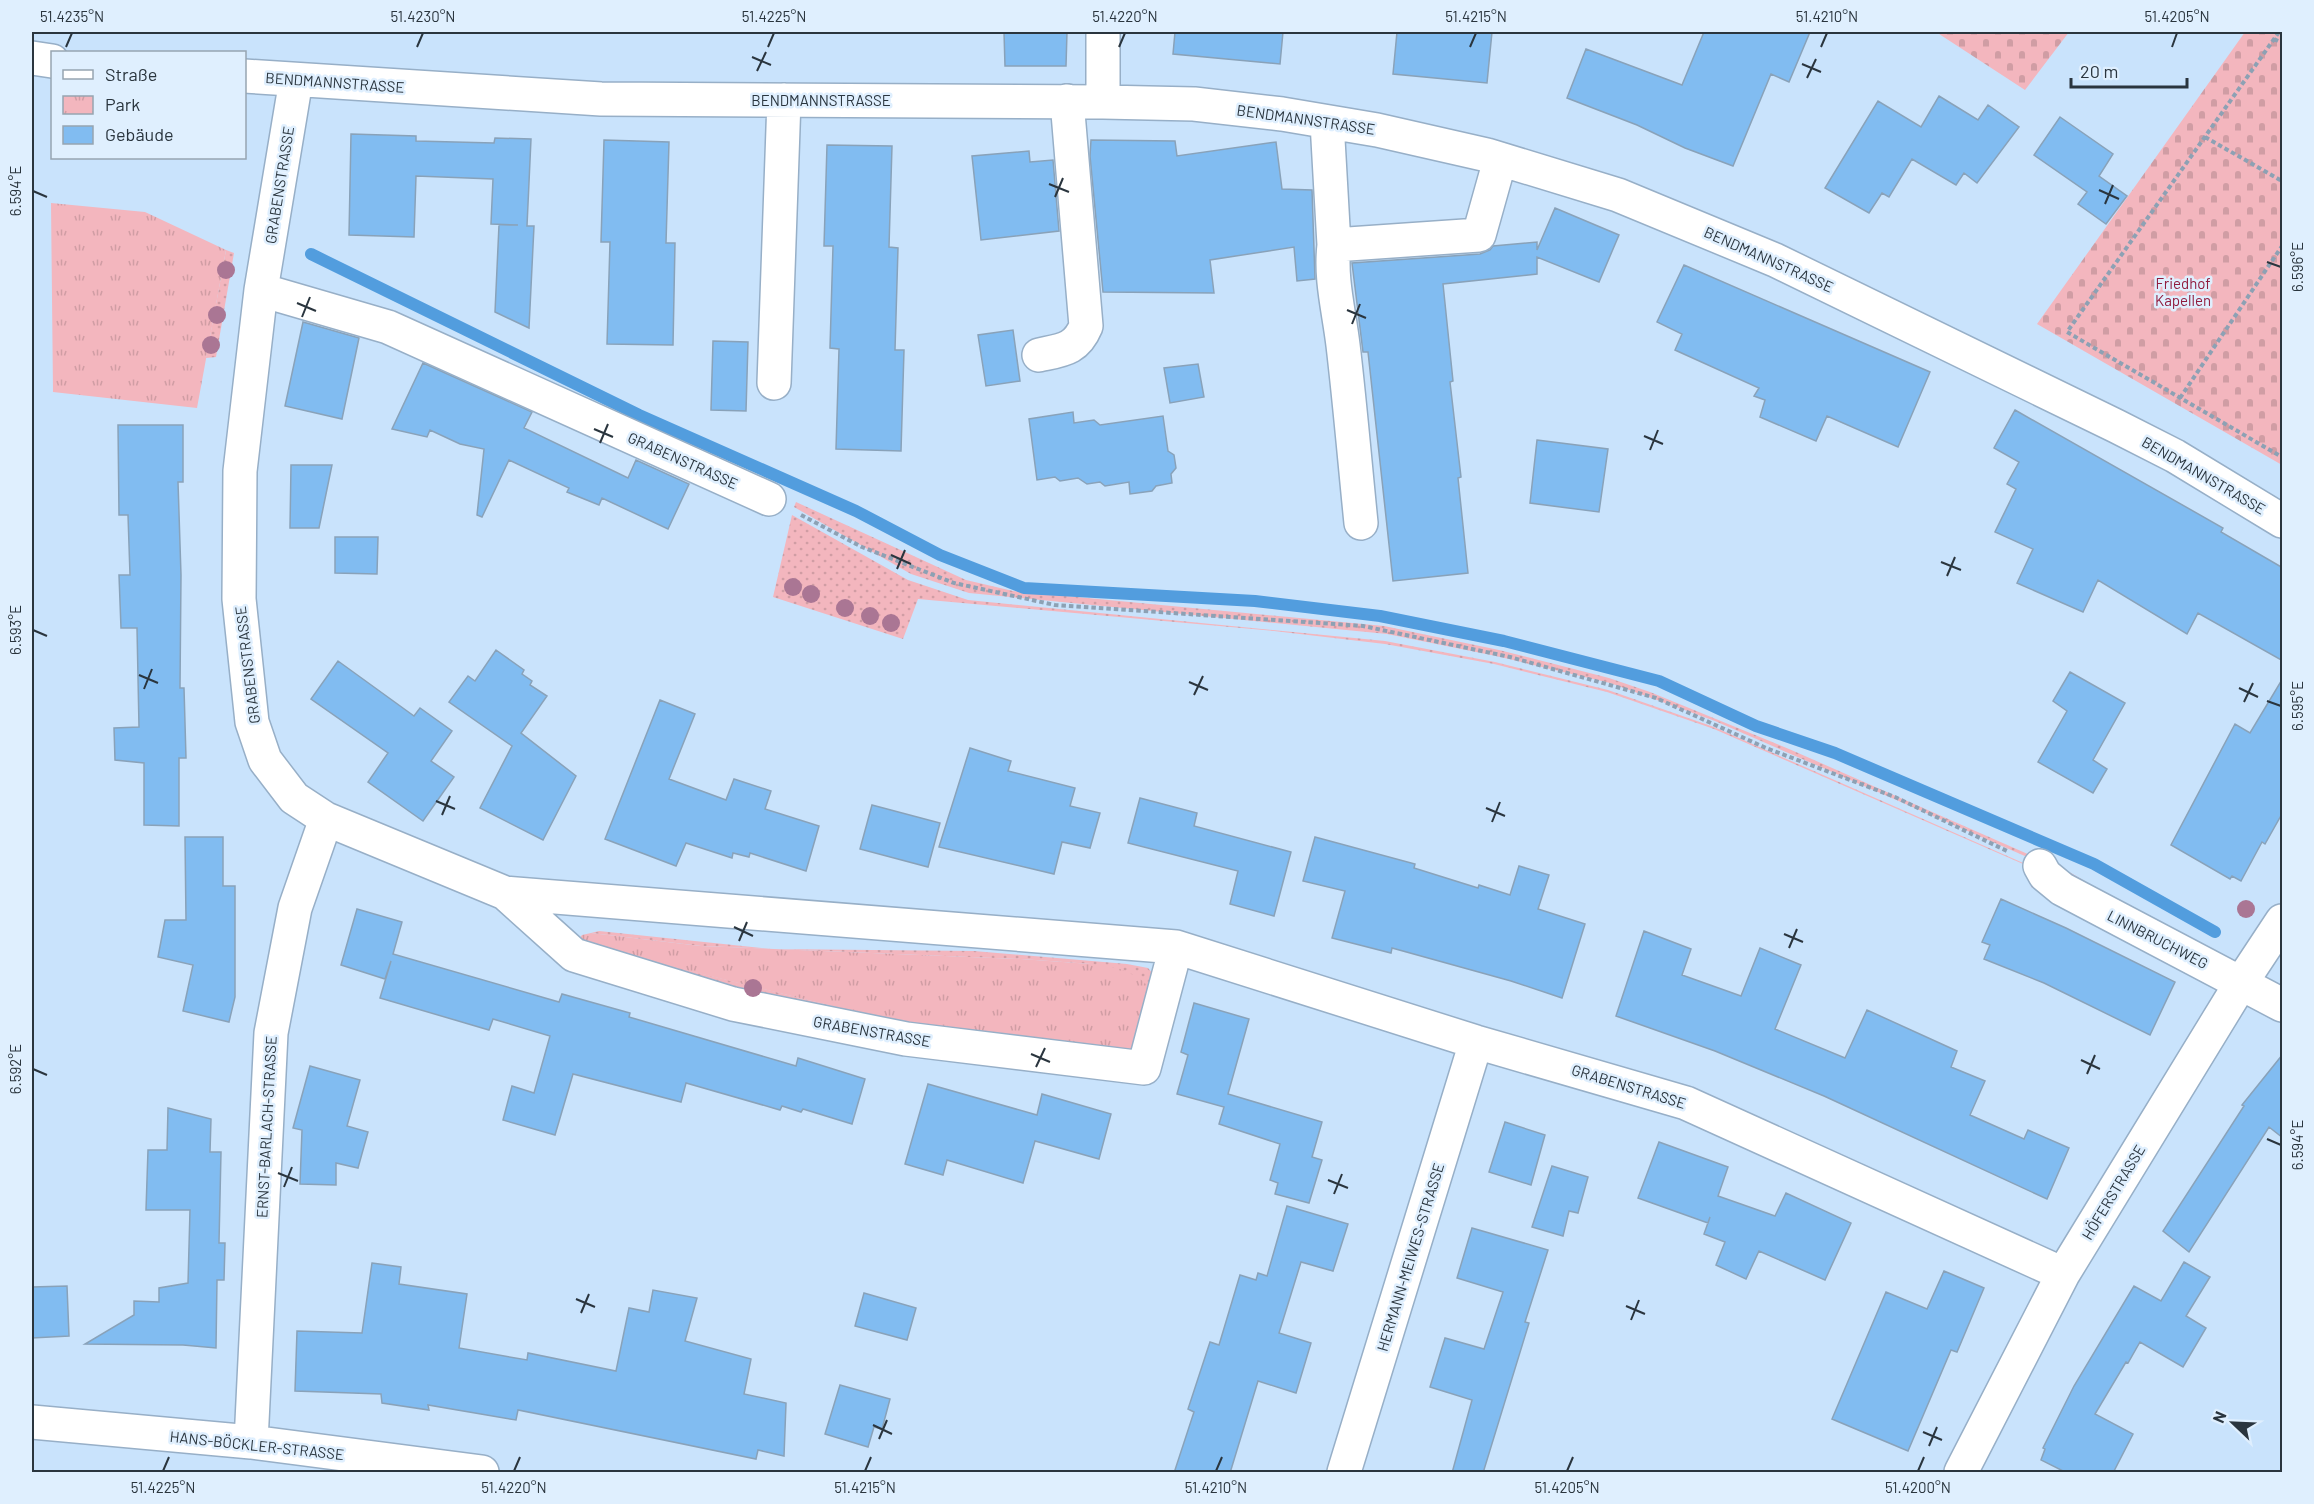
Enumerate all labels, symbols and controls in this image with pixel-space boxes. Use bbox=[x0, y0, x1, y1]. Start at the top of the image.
text: 51.4235°N bbox=[40, 7, 104, 25]
text: 51.4230°N bbox=[391, 7, 455, 25]
text: 51.4225°N bbox=[742, 7, 806, 25]
text: 51.4220°N bbox=[1092, 7, 1158, 25]
text: 51.4215°N bbox=[1445, 7, 1507, 25]
text: 51.4210°N bbox=[1796, 7, 1858, 25]
text: 51.4205°N bbox=[2144, 7, 2210, 25]
legend bbox=[51, 51, 246, 159]
scale bar bbox=[2071, 51, 2186, 89]
text: 20 m bbox=[2080, 60, 2118, 82]
text: Straße bbox=[105, 63, 157, 85]
street label: BENDMANNSTRASSE bbox=[265, 68, 405, 96]
street label: BENDMANNSTRASSE bbox=[751, 91, 891, 109]
text: Park bbox=[105, 93, 140, 115]
street label: BENDMANNSTRASSE bbox=[1236, 100, 1376, 138]
text: Gebäude bbox=[105, 123, 174, 145]
street label: GRABENSTRASSE bbox=[261, 125, 297, 245]
text: 6.594°E bbox=[6, 166, 24, 216]
street label: BENDMANNSTRASSE bbox=[1702, 222, 1836, 296]
text: 6.596°E bbox=[2288, 242, 2306, 292]
park label: Friedhof Kapellen bbox=[2155, 274, 2211, 309]
street label: GRABENSTRASSE bbox=[625, 428, 741, 492]
street label: BENDMANNSTRASSE bbox=[2139, 432, 2269, 518]
text: 6.593°E bbox=[6, 605, 24, 655]
street label: GRABENSTRASSE bbox=[231, 605, 263, 725]
text: 6.595°E bbox=[2288, 681, 2306, 731]
street label: LINNBRUCHWEG bbox=[2105, 906, 2211, 972]
street label: GRABENSTRASSE bbox=[812, 1012, 932, 1050]
street label: ERNST-BARLACH-STRASSE bbox=[252, 1035, 280, 1219]
text: 6.592°E bbox=[6, 1044, 24, 1094]
street label: GRABENSTRASSE bbox=[1570, 1060, 1688, 1112]
text: 6.594°E bbox=[2288, 1120, 2306, 1170]
street label: HÖFERSTRASSE bbox=[2078, 1141, 2148, 1243]
street label: HERMANN-MEIWES-STRASSE bbox=[1373, 1161, 1447, 1353]
north arrow bbox=[2203, 1393, 2263, 1453]
text: N bbox=[2208, 1408, 2230, 1426]
street label: HANS-BÖCKLER-STRASSE bbox=[169, 1427, 345, 1463]
text: 51.4225°N bbox=[131, 1478, 195, 1496]
text: 51.4220°N bbox=[481, 1478, 547, 1496]
text: 51.4215°N bbox=[834, 1478, 896, 1496]
text: 51.4210°N bbox=[1185, 1478, 1247, 1496]
text: 51.4205°N bbox=[1534, 1478, 1600, 1496]
text: 51.4200°N bbox=[1885, 1478, 1951, 1496]

